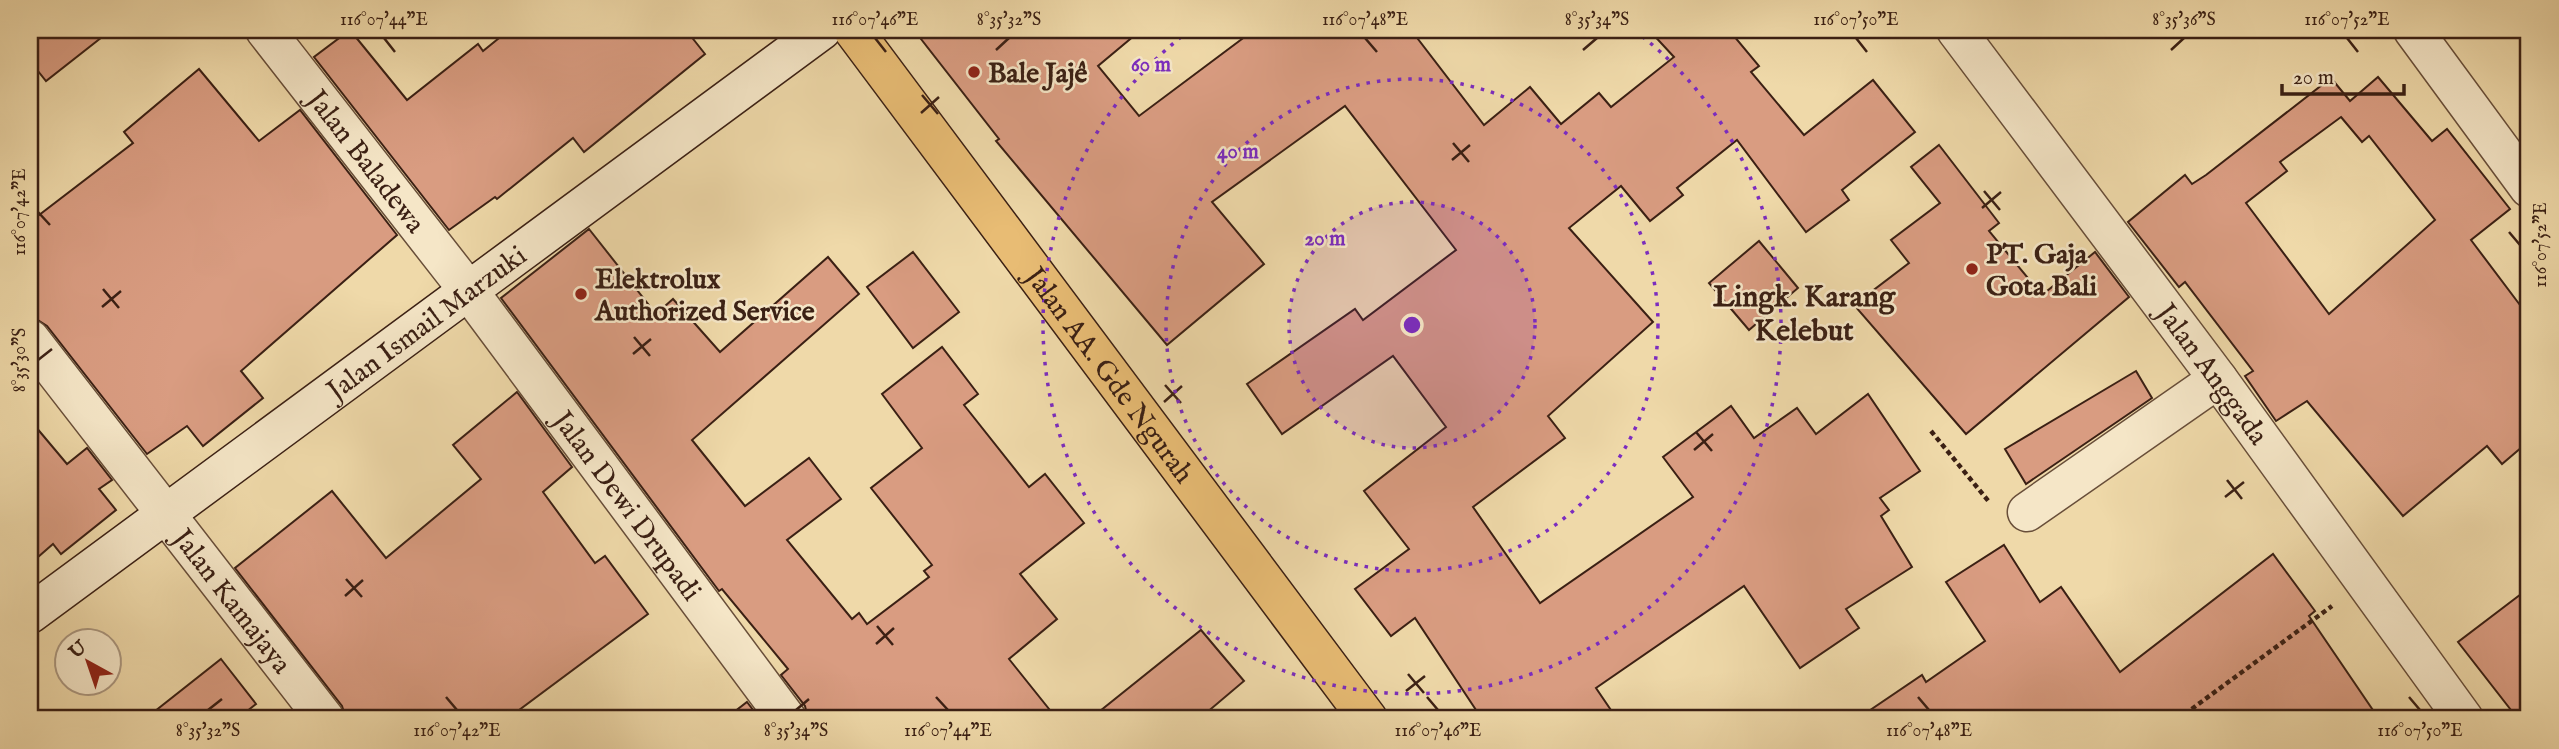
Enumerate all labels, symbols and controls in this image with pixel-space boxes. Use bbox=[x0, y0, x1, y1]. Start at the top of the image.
text: 116°07'44"E bbox=[340, 9, 428, 32]
text: 116°07'46"E bbox=[832, 9, 918, 32]
text: 8°35'32"S bbox=[977, 9, 1041, 32]
text: 116°07'48"E bbox=[1322, 9, 1408, 32]
text: 8°35'34"S bbox=[1565, 9, 1629, 32]
text: 116°07'50"E bbox=[1813, 9, 1899, 32]
text: 8°35'36"S bbox=[2152, 9, 2216, 32]
text: 116°07'52"E bbox=[2304, 9, 2390, 32]
text: 60 m bbox=[1131, 52, 1172, 79]
scale bar bbox=[2282, 52, 2405, 96]
place label: Bale Jajê bbox=[988, 57, 1088, 92]
marker: Bale Jajê bbox=[966, 64, 982, 80]
text: 20 m bbox=[2293, 65, 2334, 92]
street label: Jalan Baladewa bbox=[297, 81, 433, 242]
text: 40 m bbox=[1217, 139, 1259, 166]
text: 116°07'42"E bbox=[9, 168, 32, 256]
text: 116°07'52"E bbox=[2530, 202, 2553, 288]
text: 20 m bbox=[1305, 226, 1346, 253]
place label: PT. Gaja Gota Bali bbox=[1986, 238, 2097, 305]
street label: Jalan Ismail Marzuki bbox=[318, 239, 534, 411]
street label: Jalan AA. Gde Ngurah bbox=[1015, 259, 1201, 491]
marker: PT. Gaja Gota Bali bbox=[1964, 261, 1980, 277]
place label: Elektrolux Authorized Service bbox=[594, 263, 815, 330]
district label: Lingk. Karang Kelebut bbox=[1713, 279, 1897, 351]
marker: Elektrolux Authorized Service bbox=[573, 286, 589, 302]
street label: Jalan Anggada bbox=[2146, 295, 2275, 453]
centre of rings bbox=[1400, 313, 1424, 337]
text: 8°35'30"S bbox=[9, 328, 32, 392]
street label: Jalan Dewi Drupadi bbox=[542, 402, 708, 609]
street label: Jalan Kamajaya bbox=[162, 520, 299, 682]
north arrow bbox=[52, 626, 122, 696]
text: U bbox=[64, 636, 93, 666]
text: 8°35'32"S bbox=[176, 720, 240, 743]
text: 116°07'42"E bbox=[413, 720, 501, 743]
text: 8°35'34"S bbox=[764, 720, 828, 743]
text: 116°07'44"E bbox=[904, 720, 992, 743]
text: 116°07'46"E bbox=[1395, 720, 1481, 743]
text: 116°07'48"E bbox=[1886, 720, 1972, 743]
text: 116°07'50"E bbox=[2377, 720, 2463, 743]

